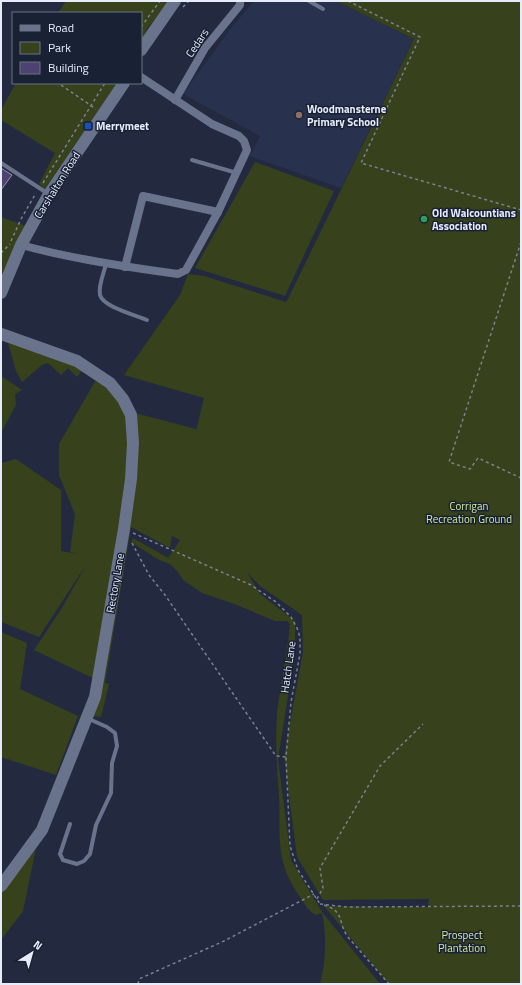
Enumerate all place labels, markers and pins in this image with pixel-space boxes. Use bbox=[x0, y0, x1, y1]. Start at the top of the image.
place label: Woodmansterne Primary School bbox=[307, 101, 387, 130]
marker: Woodmansterne Primary School bbox=[294, 110, 304, 120]
place label: Merrymeet bbox=[96, 118, 149, 134]
marker: Merrymeet bbox=[83, 121, 93, 131]
place label: Old Walcountians Association bbox=[432, 205, 516, 234]
marker: Old Walcountians Association bbox=[419, 214, 429, 224]

